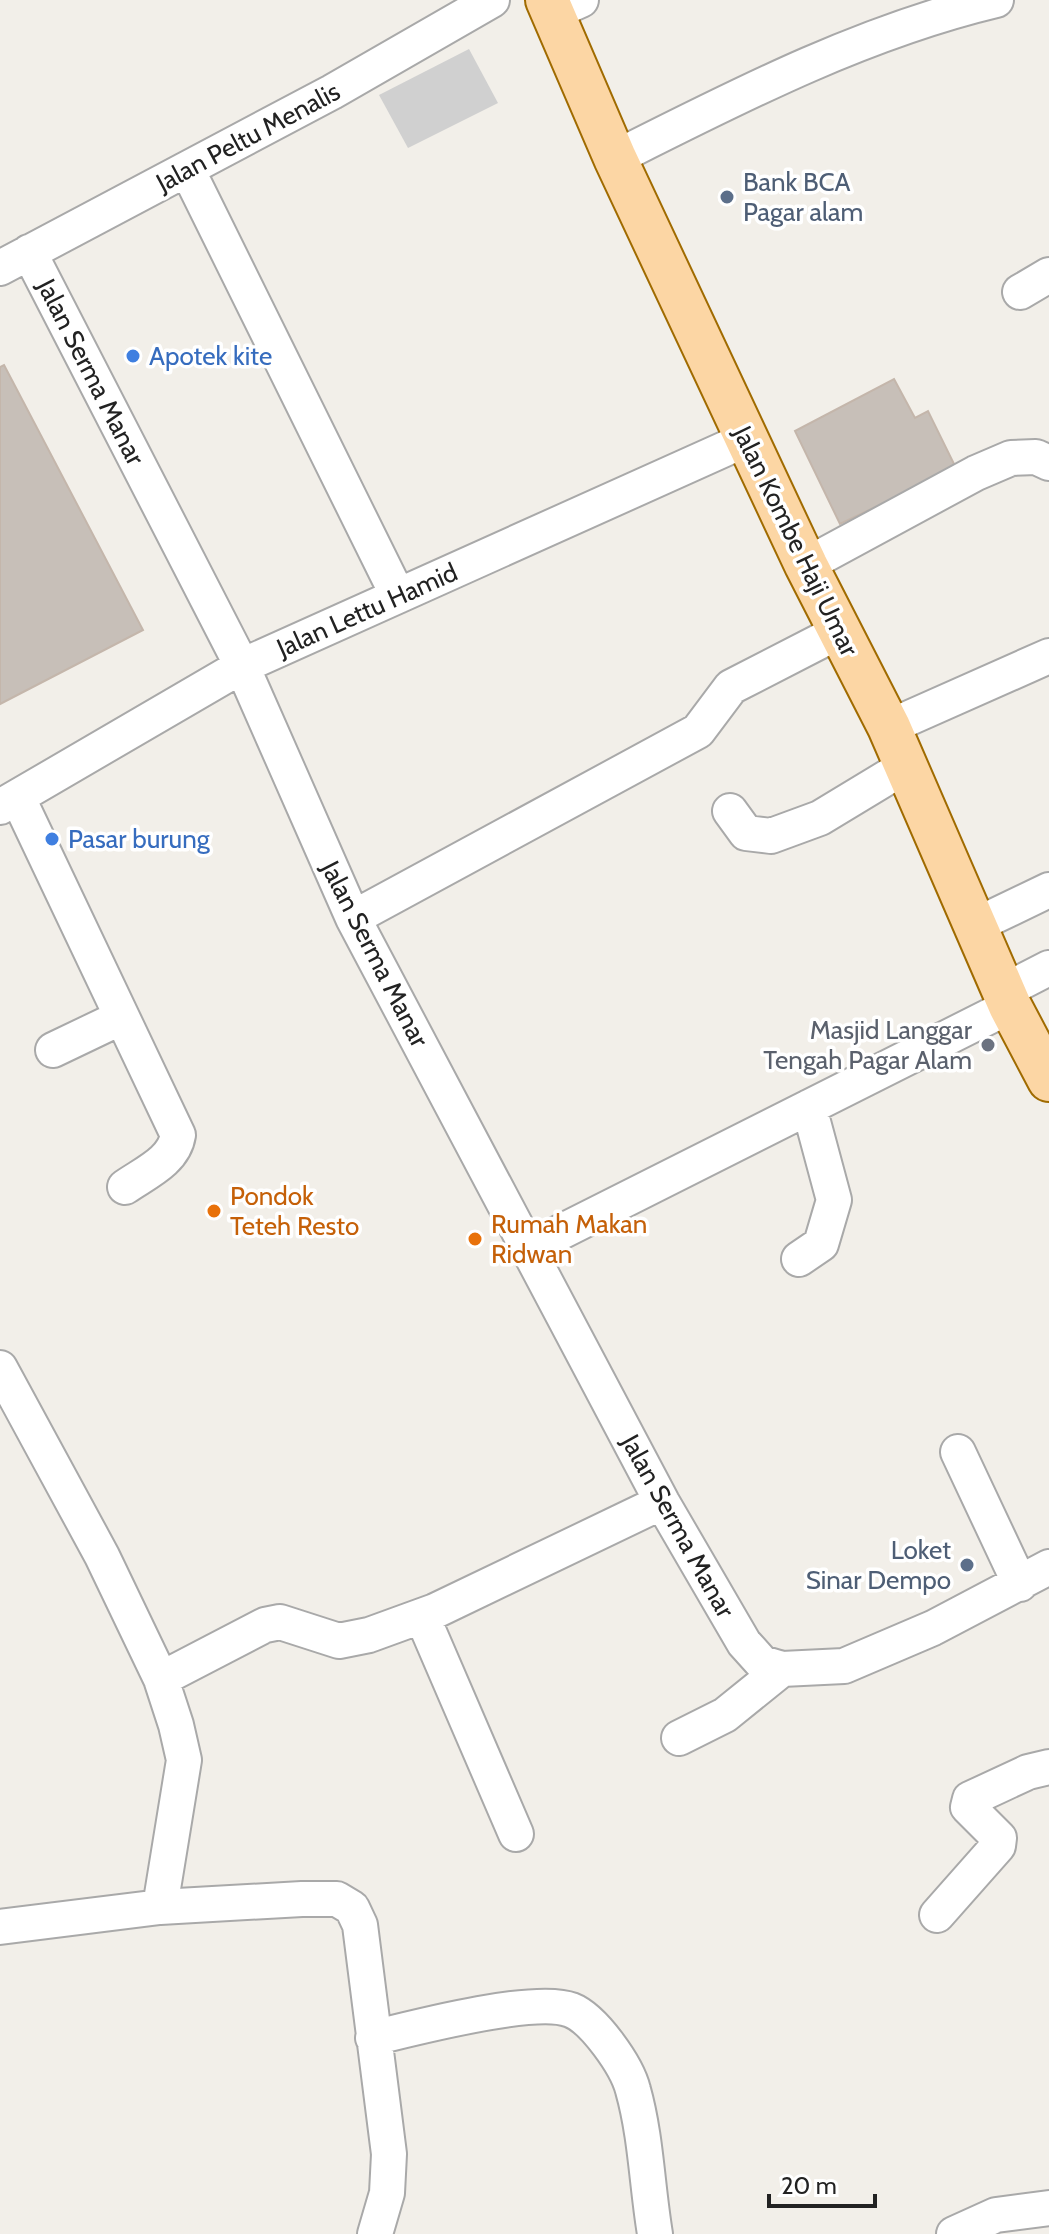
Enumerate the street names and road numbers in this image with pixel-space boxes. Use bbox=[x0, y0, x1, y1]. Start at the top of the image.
street label: Jalan Peltu Menalis bbox=[150, 75, 346, 199]
street label: Jalan Serma Manar bbox=[30, 273, 152, 471]
street label: Jalan Kombe Haji Umar bbox=[726, 420, 866, 662]
street label: Jalan Lettu Hamid bbox=[271, 556, 462, 665]
street label: Jalan Serma Manar bbox=[314, 855, 436, 1053]
street label: Jalan Serma Manar bbox=[614, 1428, 742, 1624]

